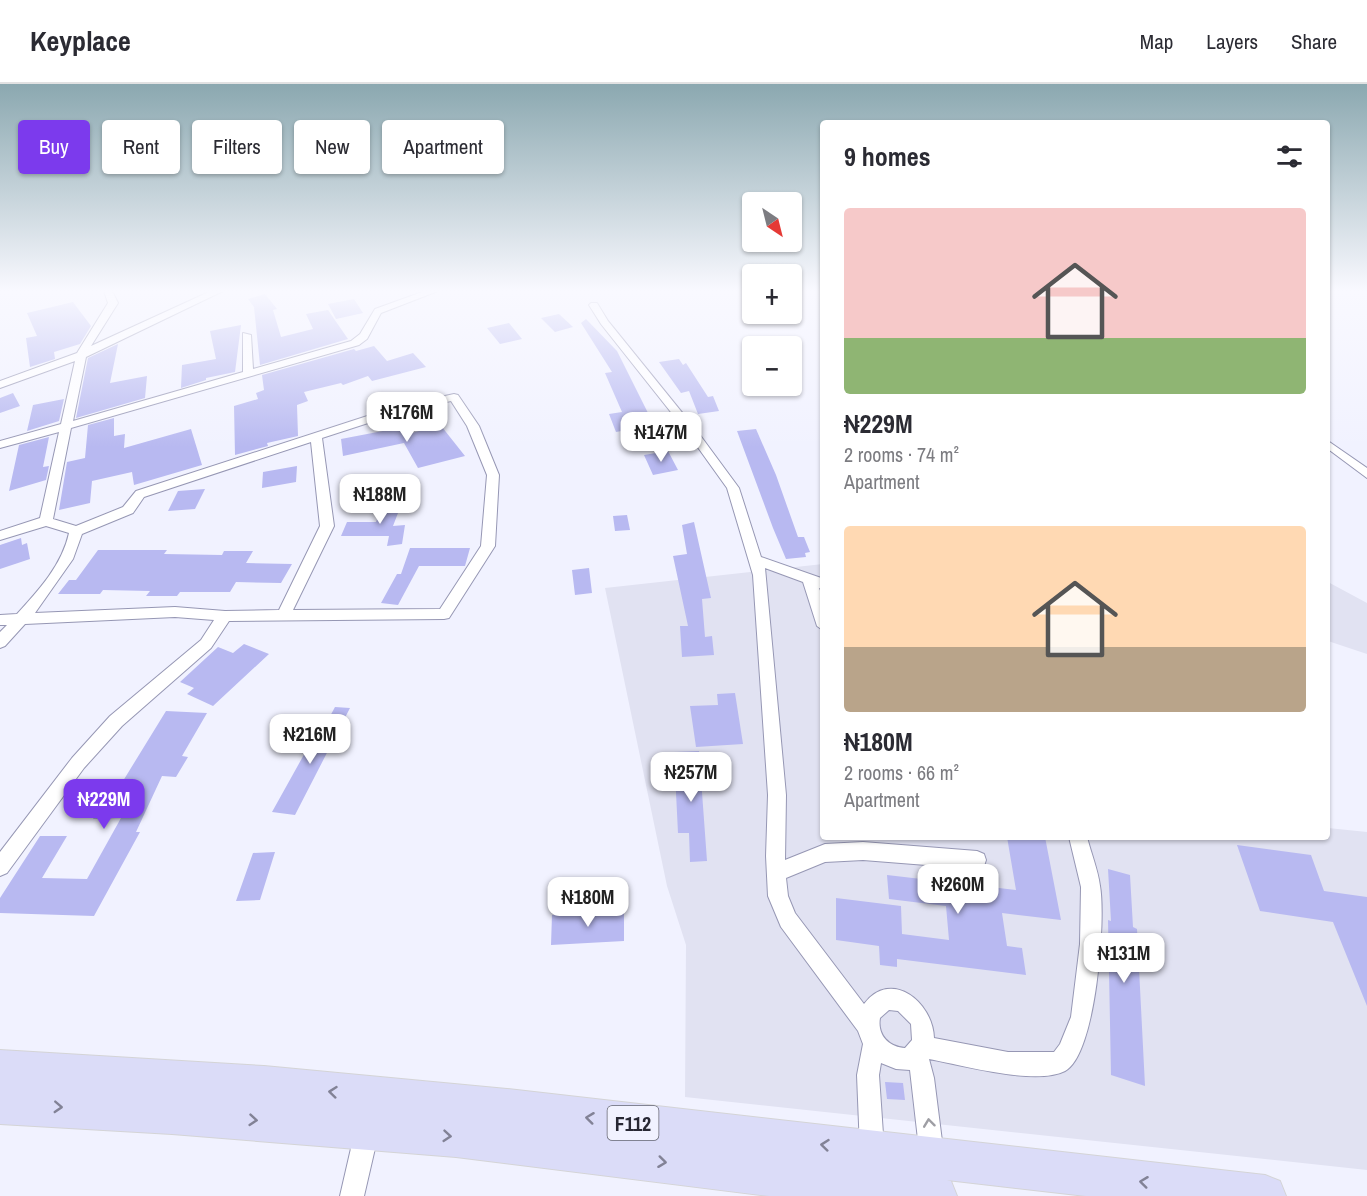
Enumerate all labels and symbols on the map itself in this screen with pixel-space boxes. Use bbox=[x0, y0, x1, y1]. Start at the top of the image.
north arrow bbox=[742, 192, 802, 252]
pin: ₦176M bbox=[365, 392, 449, 443]
pin: ₦147M bbox=[619, 412, 703, 463]
pin: ₦188M bbox=[338, 474, 422, 525]
pin: ₦216M bbox=[268, 714, 352, 765]
pin: ₦257M bbox=[649, 752, 733, 803]
pin: ₦229M bbox=[62, 779, 146, 830]
pin: ₦260M bbox=[916, 864, 1000, 915]
pin: ₦180M bbox=[546, 877, 630, 928]
pin: ₦131M bbox=[1082, 933, 1166, 984]
one-way arrow bbox=[328, 1086, 338, 1099]
one-way arrow bbox=[54, 1101, 63, 1114]
road number: F112 bbox=[608, 1106, 658, 1140]
one-way arrow bbox=[248, 1113, 258, 1126]
one-way arrow bbox=[585, 1113, 594, 1125]
one-way arrow bbox=[923, 1118, 935, 1128]
one-way arrow bbox=[443, 1129, 452, 1142]
one-way arrow bbox=[821, 1139, 830, 1152]
one-way arrow bbox=[657, 1156, 666, 1168]
one-way arrow bbox=[1139, 1176, 1149, 1189]

